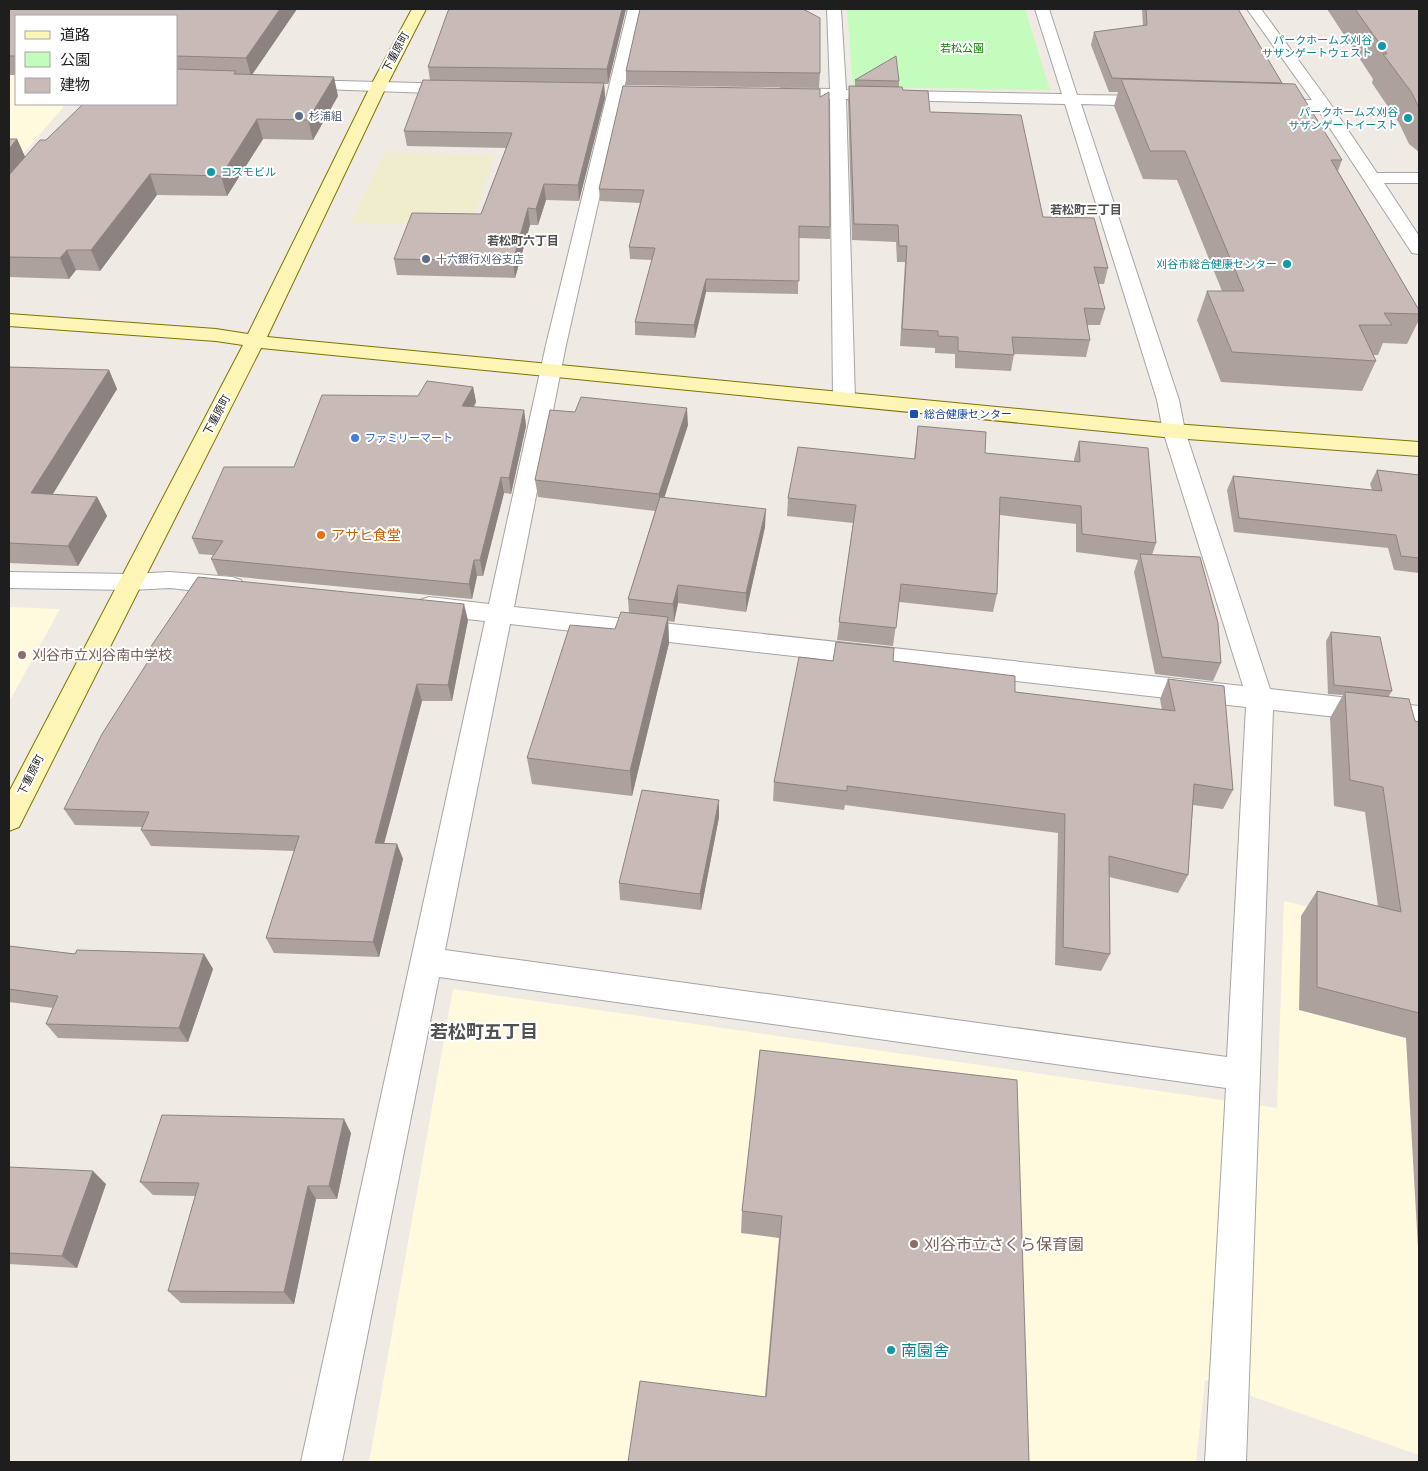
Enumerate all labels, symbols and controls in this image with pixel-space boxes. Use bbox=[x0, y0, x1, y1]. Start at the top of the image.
legend bbox=[15, 15, 178, 105]
text: 道路 bbox=[60, 26, 90, 44]
street label: 下重原町 bbox=[380, 30, 412, 74]
place label: パークホームズ刈谷 サザンゲートウェスト bbox=[1262, 34, 1372, 60]
marker: パークホームズ刈谷 サザンゲートウェスト bbox=[1376, 40, 1388, 52]
park label: 若松公園 bbox=[940, 42, 984, 55]
text: 公園 bbox=[60, 51, 90, 69]
text: 建物 bbox=[60, 76, 90, 94]
place label: パークホームズ刈谷 サザンゲートイースト bbox=[1289, 106, 1398, 132]
marker: 杉浦組 bbox=[293, 110, 305, 122]
place label: 杉浦組 bbox=[309, 110, 342, 123]
marker: パークホームズ刈谷 サザンゲートイースト bbox=[1402, 112, 1414, 124]
marker: コスモビル bbox=[205, 166, 217, 178]
place label: コスモビル bbox=[221, 166, 276, 179]
district label: 若松町三丁目 bbox=[1050, 203, 1122, 217]
district label: 若松町六丁目 bbox=[487, 234, 559, 248]
marker: 十六銀行刈谷支店 bbox=[420, 253, 432, 265]
place label: 十六銀行刈谷支店 bbox=[436, 253, 524, 266]
place label: 刈谷市総合健康センター bbox=[1156, 258, 1277, 271]
marker: 刈谷市総合健康センター bbox=[1281, 258, 1293, 270]
street label: 下重原町 bbox=[201, 393, 233, 437]
marker: 総合健康センター bbox=[908, 408, 920, 420]
place label: 総合健康センター bbox=[924, 408, 1012, 421]
marker: ファミリーマート bbox=[349, 432, 361, 444]
place label: ファミリーマート bbox=[365, 432, 453, 445]
place label: アサヒ食堂 bbox=[331, 527, 401, 543]
marker: アサヒ食堂 bbox=[315, 529, 327, 541]
place label: 刈谷市立刈谷南中学校 bbox=[32, 647, 172, 663]
marker: 刈谷市立刈谷南中学校 bbox=[16, 649, 28, 661]
street label: 下重原町 bbox=[15, 752, 47, 798]
district label: 若松町五丁目 bbox=[430, 1021, 538, 1042]
place label: 刈谷市立さくら保育園 bbox=[924, 1235, 1084, 1254]
marker: 刈谷市立さくら保育園 bbox=[908, 1238, 920, 1250]
place label: 南園舎 bbox=[901, 1341, 949, 1360]
marker: 南園舎 bbox=[885, 1344, 897, 1356]

